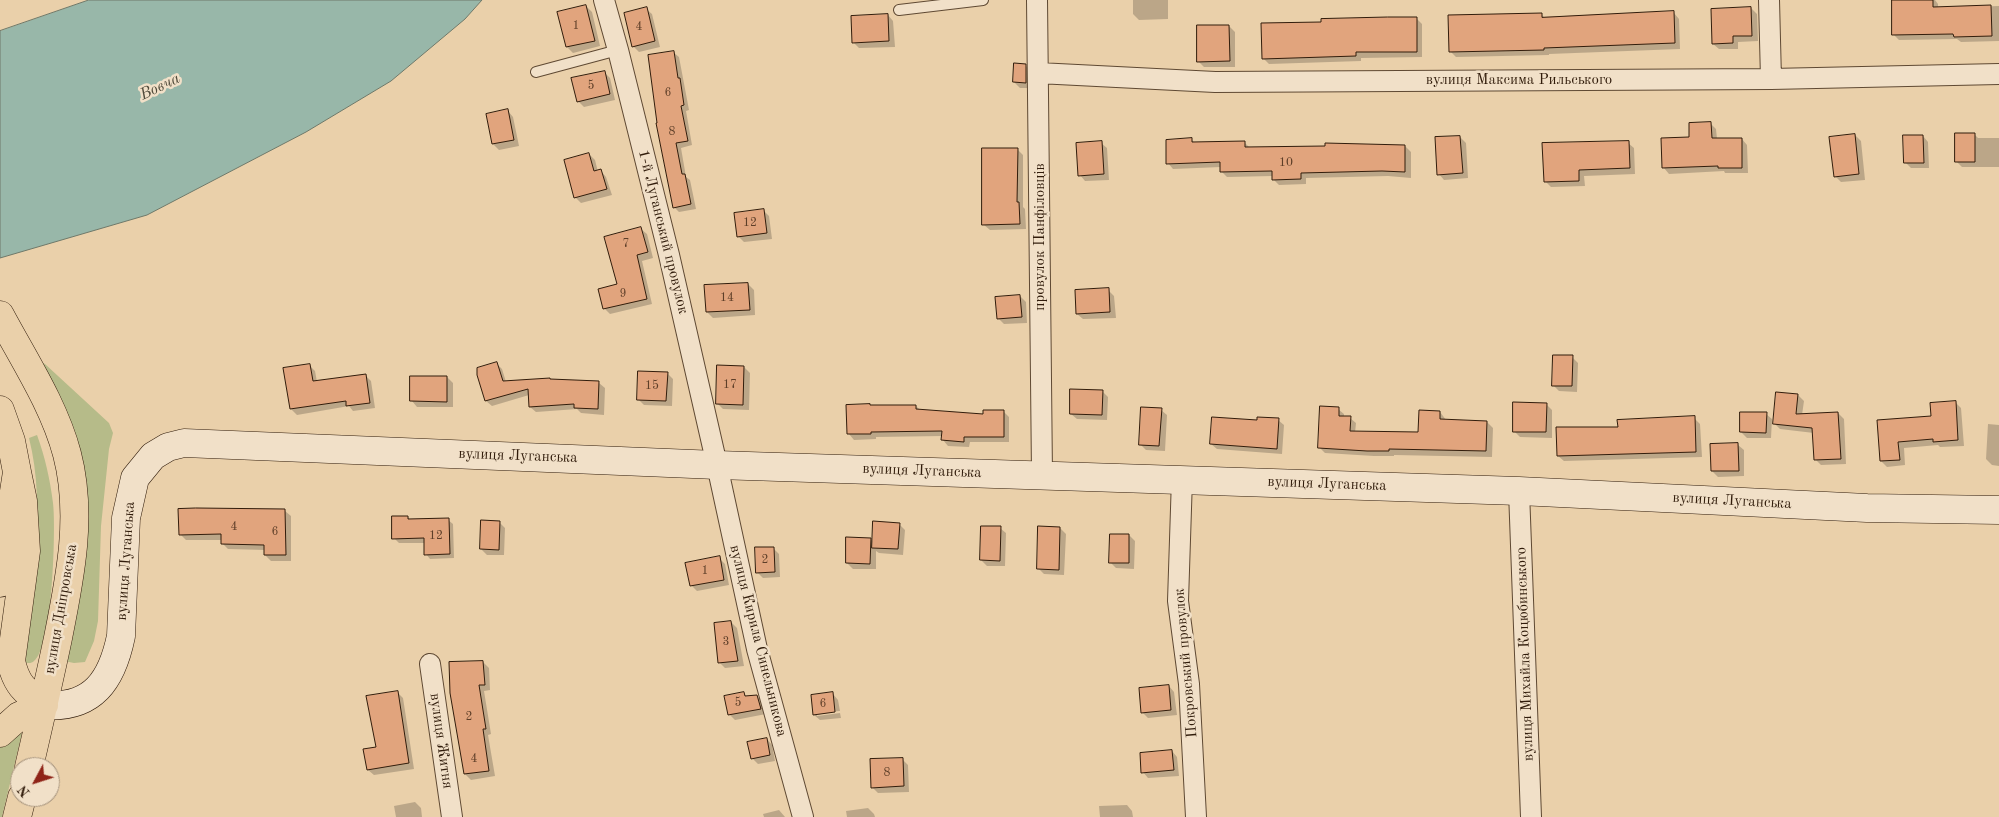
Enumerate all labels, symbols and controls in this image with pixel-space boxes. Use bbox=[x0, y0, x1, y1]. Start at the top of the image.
house number: 1 bbox=[573, 19, 579, 33]
house number: 4 bbox=[636, 20, 642, 34]
water label: Вовча bbox=[137, 69, 183, 105]
street label: вулиця Максима Рильського bbox=[1426, 71, 1612, 89]
house number: 5 bbox=[588, 79, 594, 93]
house number: 6 bbox=[665, 86, 671, 100]
house number: 8 bbox=[669, 125, 675, 139]
street label: 1-й Луганський провулок bbox=[634, 148, 692, 316]
house number: 10 bbox=[1279, 156, 1293, 170]
street label: провулок Панфіловців bbox=[1031, 163, 1049, 311]
house number: 12 bbox=[743, 216, 757, 230]
house number: 7 bbox=[623, 237, 629, 251]
house number: 9 bbox=[620, 287, 626, 301]
house number: 14 bbox=[720, 291, 734, 305]
house number: 17 bbox=[723, 378, 737, 392]
house number: 15 bbox=[645, 379, 659, 393]
street label: вулиця Луганська bbox=[458, 445, 578, 467]
street label: вулиця Луганська bbox=[862, 460, 982, 482]
street label: вулиця Луганська bbox=[1267, 473, 1387, 495]
street label: вулиця Луганська bbox=[1672, 489, 1792, 513]
street label: вулиця Луганська bbox=[113, 501, 139, 621]
house number: 4 bbox=[231, 520, 237, 534]
house number: 6 bbox=[272, 525, 278, 539]
house number: 12 bbox=[429, 529, 443, 543]
street label: вулиця Дніпровська bbox=[41, 543, 81, 675]
street label: вулиця Кирила Синельникова bbox=[725, 543, 791, 739]
street label: вулиця Михайла Коцюбинського bbox=[1512, 547, 1538, 761]
house number: 2 bbox=[762, 553, 768, 567]
house number: 1 bbox=[702, 564, 708, 578]
street label: Покровський провулок bbox=[1170, 587, 1202, 739]
house number: 3 bbox=[723, 635, 729, 649]
street label: вулиця Житня bbox=[425, 692, 457, 790]
house number: 5 bbox=[735, 696, 741, 710]
house number: 6 bbox=[820, 697, 826, 711]
house number: 2 bbox=[466, 710, 472, 724]
house number: 4 bbox=[471, 752, 477, 766]
north arrow bbox=[10, 757, 60, 807]
house number: 8 bbox=[884, 766, 890, 780]
text: N bbox=[15, 782, 33, 800]

